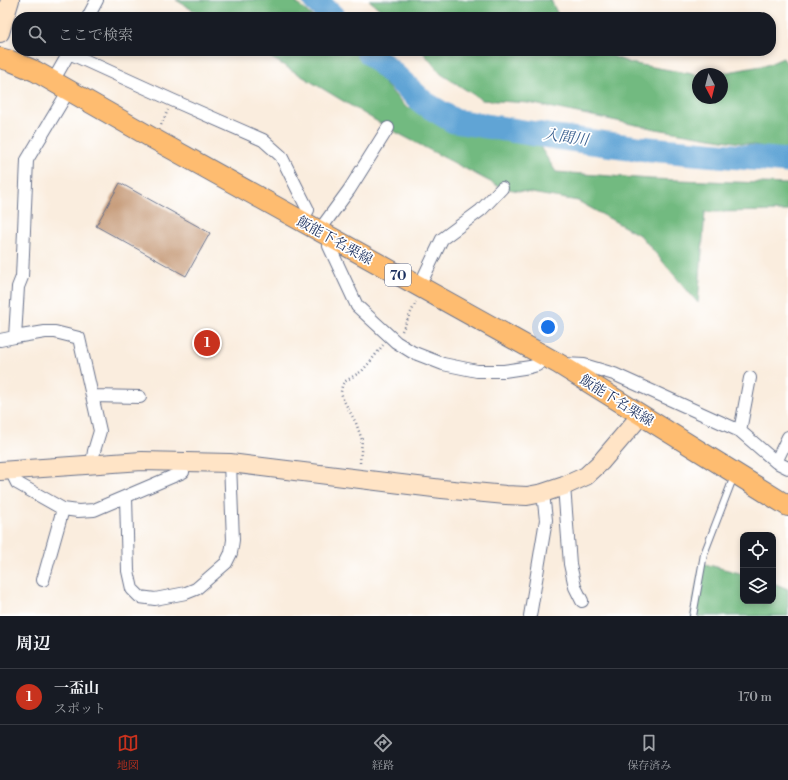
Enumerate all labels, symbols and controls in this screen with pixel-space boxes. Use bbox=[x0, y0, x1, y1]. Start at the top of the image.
search box bbox=[12, 12, 776, 56]
icon: search bbox=[26, 23, 48, 45]
text: ここで検索 bbox=[58, 26, 133, 45]
north arrow bbox=[692, 68, 728, 104]
water label: 入間川 bbox=[542, 125, 592, 150]
street label: 飯能下名栗線 bbox=[293, 213, 376, 269]
road number: 70 bbox=[385, 264, 411, 286]
your location bbox=[538, 317, 558, 337]
pin: 1 bbox=[194, 328, 220, 358]
street label: 飯能下名栗線 bbox=[576, 371, 657, 431]
map controls bbox=[740, 532, 776, 604]
button: locate bbox=[740, 532, 776, 568]
button: layers bbox=[740, 568, 776, 604]
text: 周辺 bbox=[16, 633, 50, 655]
text: 一盃山 bbox=[54, 679, 99, 698]
text: 1 bbox=[26, 689, 32, 705]
text: 170 m bbox=[738, 689, 772, 705]
text: スポット bbox=[54, 701, 106, 717]
tab: 地図 bbox=[117, 732, 139, 773]
tab: 経路 bbox=[372, 732, 394, 773]
tab: 保存済み bbox=[627, 732, 671, 773]

